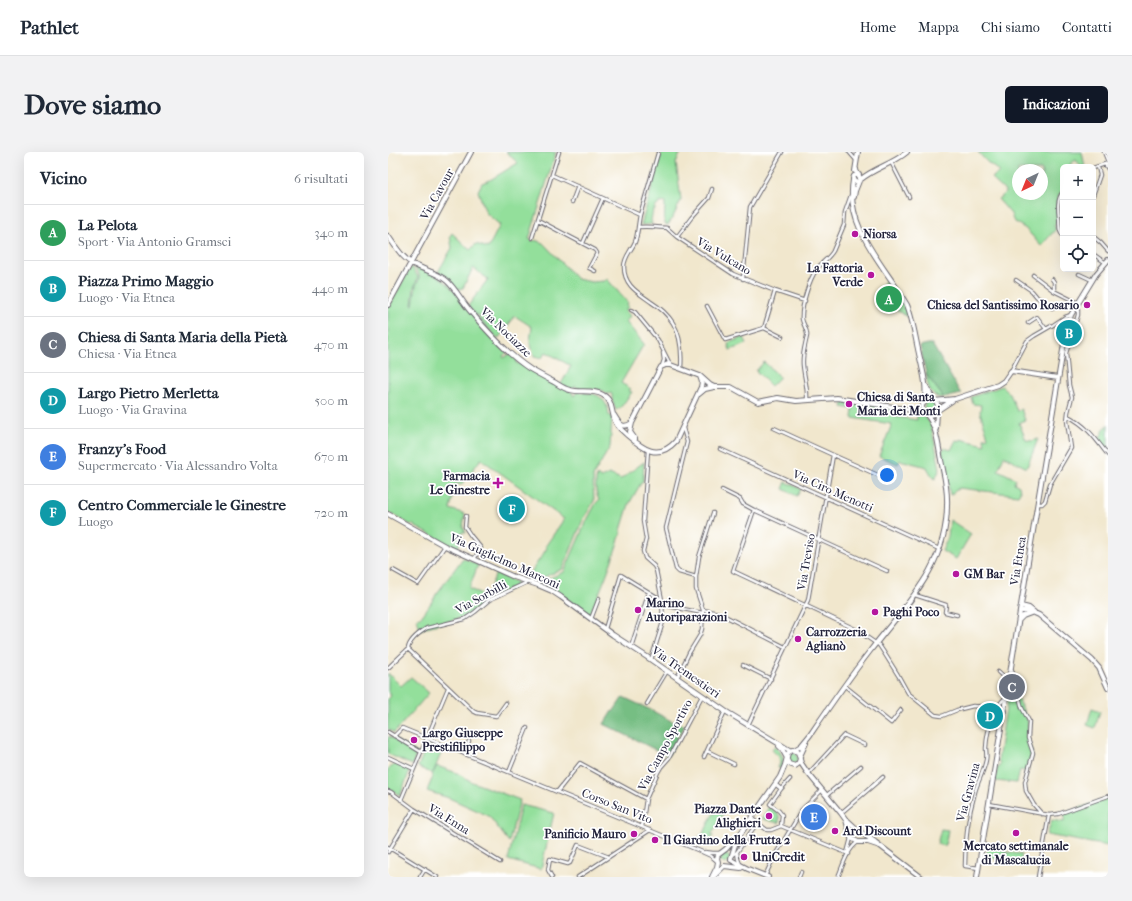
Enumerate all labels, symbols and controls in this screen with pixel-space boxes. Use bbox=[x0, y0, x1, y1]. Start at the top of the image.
text: Pathlet bbox=[20, 17, 79, 39]
text: Home bbox=[860, 19, 896, 36]
text: Mappa bbox=[918, 19, 959, 36]
text: Chi siamo bbox=[981, 19, 1040, 36]
text: Contatti bbox=[1062, 19, 1112, 36]
button: Indicazioni bbox=[1005, 86, 1108, 123]
text: Dove siamo bbox=[24, 88, 161, 121]
north arrow bbox=[1012, 164, 1048, 200]
map controls bbox=[1060, 164, 1096, 272]
button: + bbox=[1060, 164, 1096, 200]
street label: Via Cavour bbox=[417, 165, 457, 223]
text: Vicino bbox=[40, 168, 87, 188]
text: 6 risultati bbox=[294, 171, 348, 186]
button: − bbox=[1060, 200, 1096, 236]
text: La Pelota bbox=[78, 216, 137, 234]
text: A bbox=[49, 225, 57, 240]
text: 340 m bbox=[314, 225, 348, 240]
place label: Niorsa bbox=[863, 227, 897, 241]
marker: Niorsa bbox=[850, 229, 860, 239]
text: Sport · Via Antonio Gramsci bbox=[78, 234, 231, 249]
street label: Via Vulcano bbox=[693, 234, 754, 278]
button: locate bbox=[1060, 236, 1096, 272]
place label: La Fattoria Verde bbox=[807, 261, 863, 289]
marker: La Fattoria Verde bbox=[866, 270, 876, 280]
text: Piazza Primo Maggio bbox=[78, 272, 214, 290]
text: B bbox=[49, 281, 57, 296]
text: 440 m bbox=[312, 281, 348, 296]
pin: A bbox=[876, 284, 902, 314]
text: Luogo · Via Etnea bbox=[78, 290, 175, 305]
place label: Chiesa del Santissimo Rosario bbox=[927, 298, 1079, 312]
marker: Chiesa del Santissimo Rosario bbox=[1082, 300, 1092, 310]
street label: Via Nociazze bbox=[477, 304, 534, 360]
pin: B bbox=[1056, 318, 1082, 348]
text: Chiesa di Santa Maria della Pietà bbox=[78, 328, 287, 346]
text: C bbox=[49, 337, 57, 352]
text: 470 m bbox=[314, 337, 348, 352]
text: Chiesa · Via Etnea bbox=[78, 346, 177, 361]
text: Largo Pietro Merletta bbox=[78, 384, 219, 402]
place label: Chiesa di Santa Maria dei Monti bbox=[856, 390, 941, 418]
text: D bbox=[48, 393, 58, 408]
text: 500 m bbox=[314, 393, 348, 408]
marker: Chiesa di Santa Maria dei Monti bbox=[844, 399, 854, 409]
text: Luogo · Via Gravina bbox=[78, 402, 187, 417]
text: Franzy's Food bbox=[78, 440, 166, 458]
text: E bbox=[49, 449, 57, 464]
text: 670 m bbox=[314, 449, 348, 464]
text: Supermercato · Via Alessandro Volta bbox=[78, 458, 278, 473]
your location bbox=[877, 465, 897, 485]
street label: Via Ciro Menotti bbox=[790, 467, 876, 515]
place label: Farmacia Le Ginestre bbox=[430, 469, 490, 497]
marker: Farmacia Le Ginestre bbox=[493, 478, 503, 488]
pin: F bbox=[499, 494, 525, 524]
text: Centro Commerciale le Ginestre bbox=[78, 496, 286, 514]
text: F bbox=[50, 505, 56, 520]
text: 720 m bbox=[314, 505, 348, 520]
text: Luogo bbox=[78, 514, 113, 529]
street label: Via Guglielmo Marconi bbox=[447, 530, 563, 592]
street label: Via Treviso bbox=[794, 532, 818, 593]
street label: Via Etnea bbox=[1007, 535, 1029, 588]
place label: GM Bar bbox=[964, 567, 1005, 581]
marker: GM Bar bbox=[951, 569, 961, 579]
street label: Via Sorbilli bbox=[452, 577, 510, 617]
place label: Marino Autoriparazioni bbox=[645, 596, 728, 625]
marker: Marino Autoriparazioni bbox=[633, 605, 643, 615]
place label: Paghi Poco bbox=[883, 605, 939, 620]
marker: Paghi Poco bbox=[870, 607, 880, 617]
place label: Carrozzeria Aglianò bbox=[805, 625, 867, 654]
marker: Carrozzeria Aglianò bbox=[793, 634, 803, 644]
street label: Via Tremestieri bbox=[648, 643, 723, 701]
pin: C bbox=[999, 672, 1025, 702]
street label: Via Campo Sportivo bbox=[635, 697, 695, 794]
pin: D bbox=[977, 701, 1003, 731]
place label: Largo Giuseppe Prestifilippo bbox=[422, 726, 503, 755]
marker: Largo Giuseppe Prestifilippo bbox=[409, 735, 419, 745]
street label: Via Gravina bbox=[953, 761, 983, 824]
street label: Corso San Vito bbox=[580, 785, 654, 827]
street label: Via Enna bbox=[425, 800, 473, 837]
place label: Piazza Dante Alighieri bbox=[694, 802, 761, 831]
pin: E bbox=[801, 802, 827, 832]
marker: Piazza Dante Alighieri bbox=[764, 811, 774, 821]
place label: Ard Discount bbox=[842, 824, 912, 838]
marker: Ard Discount bbox=[830, 826, 840, 836]
place label: Panificio Mauro bbox=[544, 827, 626, 841]
marker: Mercato settimanale di Mascalucia bbox=[1011, 828, 1021, 838]
marker: Panificio Mauro bbox=[629, 829, 639, 839]
place label: Il Giardino della Frutta 2 bbox=[663, 833, 791, 847]
marker: Il Giardino della Frutta 2 bbox=[650, 835, 660, 845]
place label: Mercato settimanale di Mascalucia bbox=[962, 839, 1069, 867]
place label: UniCredit bbox=[751, 850, 806, 864]
marker: UniCredit bbox=[739, 852, 749, 862]

